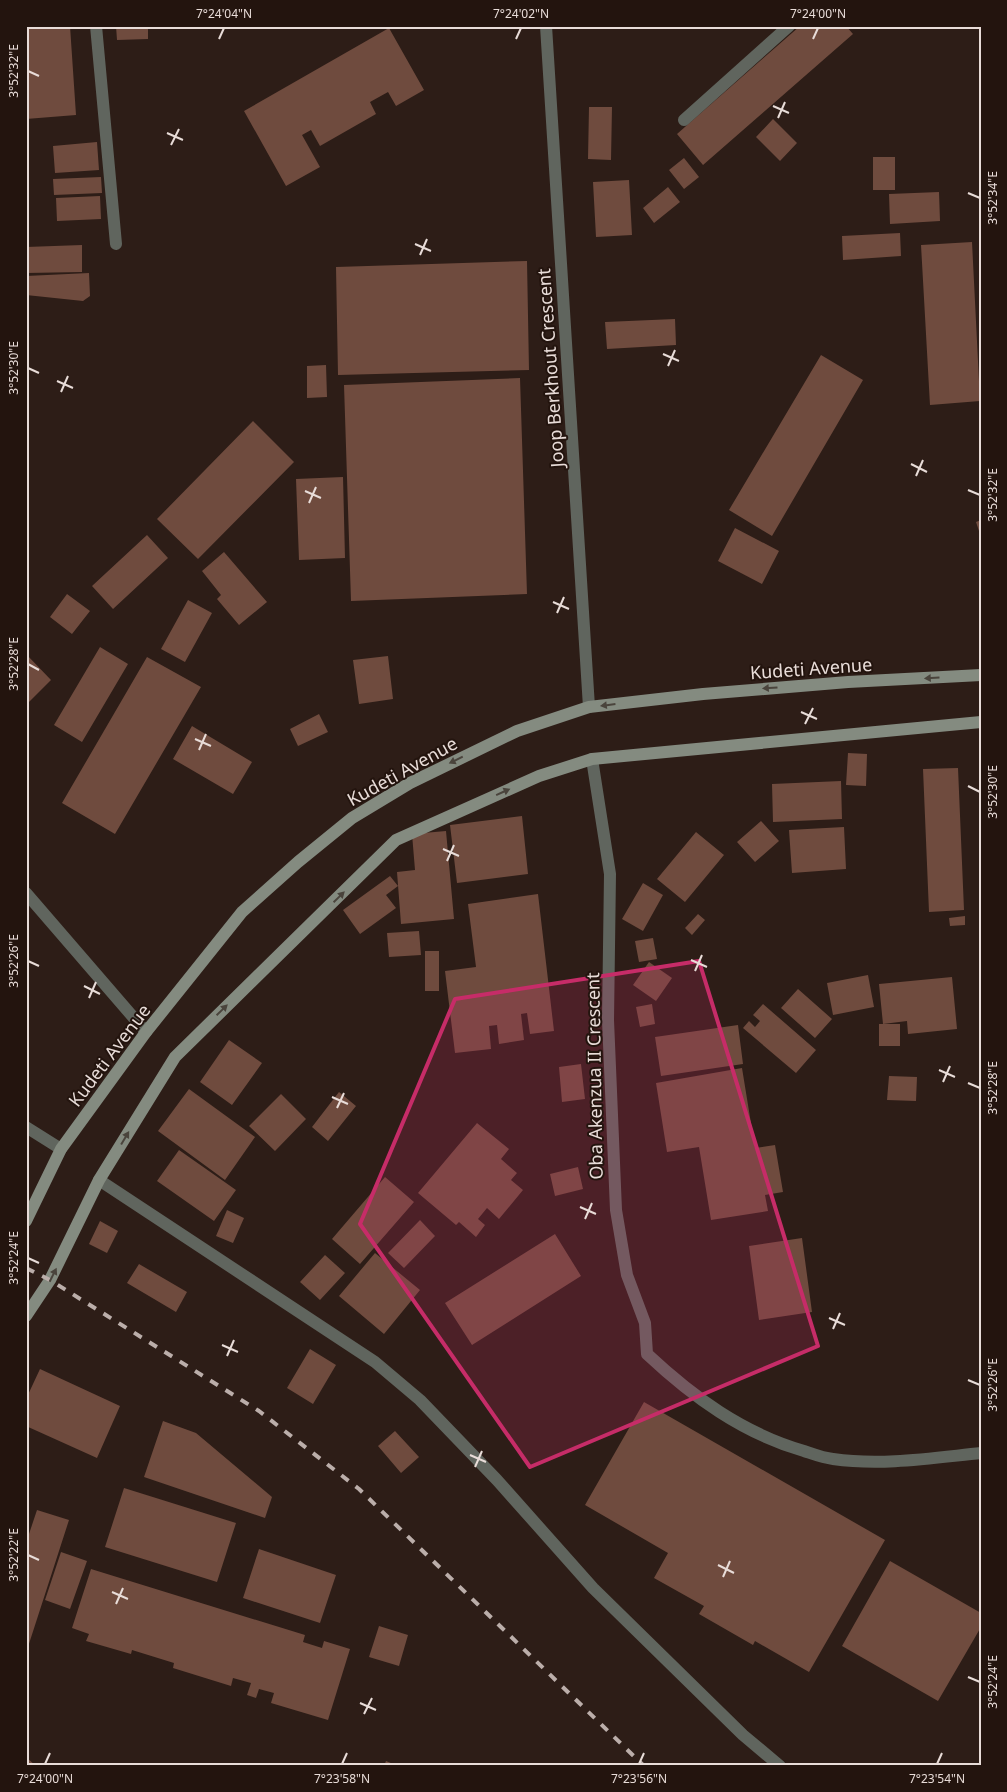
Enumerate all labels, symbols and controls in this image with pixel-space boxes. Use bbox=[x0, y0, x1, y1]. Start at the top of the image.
text: 7°24'04"N bbox=[196, 5, 252, 22]
text: 7°24'02"N bbox=[493, 5, 549, 22]
text: 7°24'00"N bbox=[790, 5, 846, 22]
text: 3°52'32"E bbox=[5, 44, 22, 98]
text: 3°52'34"E bbox=[984, 171, 1001, 225]
street label: Joop Berkhout Crescent bbox=[531, 267, 569, 470]
text: 3°52'30"E bbox=[5, 341, 22, 395]
text: 3°52'32"E bbox=[984, 468, 1001, 522]
text: 3°52'28"E bbox=[5, 637, 22, 691]
street label: Kudeti Avenue bbox=[749, 652, 873, 684]
one-way arrow bbox=[924, 674, 940, 682]
one-way arrow bbox=[762, 685, 778, 693]
one-way arrow bbox=[600, 701, 616, 709]
street label: Kudeti Avenue bbox=[343, 731, 461, 811]
one-way arrow bbox=[449, 756, 464, 764]
text: 3°52'30"E bbox=[984, 765, 1001, 819]
one-way arrow bbox=[496, 788, 510, 796]
one-way arrow bbox=[332, 891, 344, 903]
text: 3°52'26"E bbox=[5, 934, 22, 988]
street label: Oba Akenzua II Crescent bbox=[580, 972, 608, 1180]
street label: Kudeti Avenue bbox=[63, 999, 155, 1111]
one-way arrow bbox=[216, 1004, 228, 1016]
text: 3°52'28"E bbox=[984, 1061, 1001, 1115]
one-way arrow bbox=[120, 1132, 129, 1145]
text: 3°52'24"E bbox=[5, 1231, 22, 1285]
one-way arrow bbox=[49, 1268, 57, 1282]
text: 3°52'26"E bbox=[984, 1358, 1001, 1412]
text: 3°52'22"E bbox=[5, 1528, 22, 1582]
text: 3°52'24"E bbox=[984, 1655, 1001, 1709]
text: 7°24'00"N bbox=[17, 1770, 73, 1787]
text: 7°23'58"N bbox=[314, 1770, 370, 1787]
text: 7°23'56"N bbox=[611, 1770, 667, 1787]
text: 7°23'54"N bbox=[909, 1770, 965, 1787]

